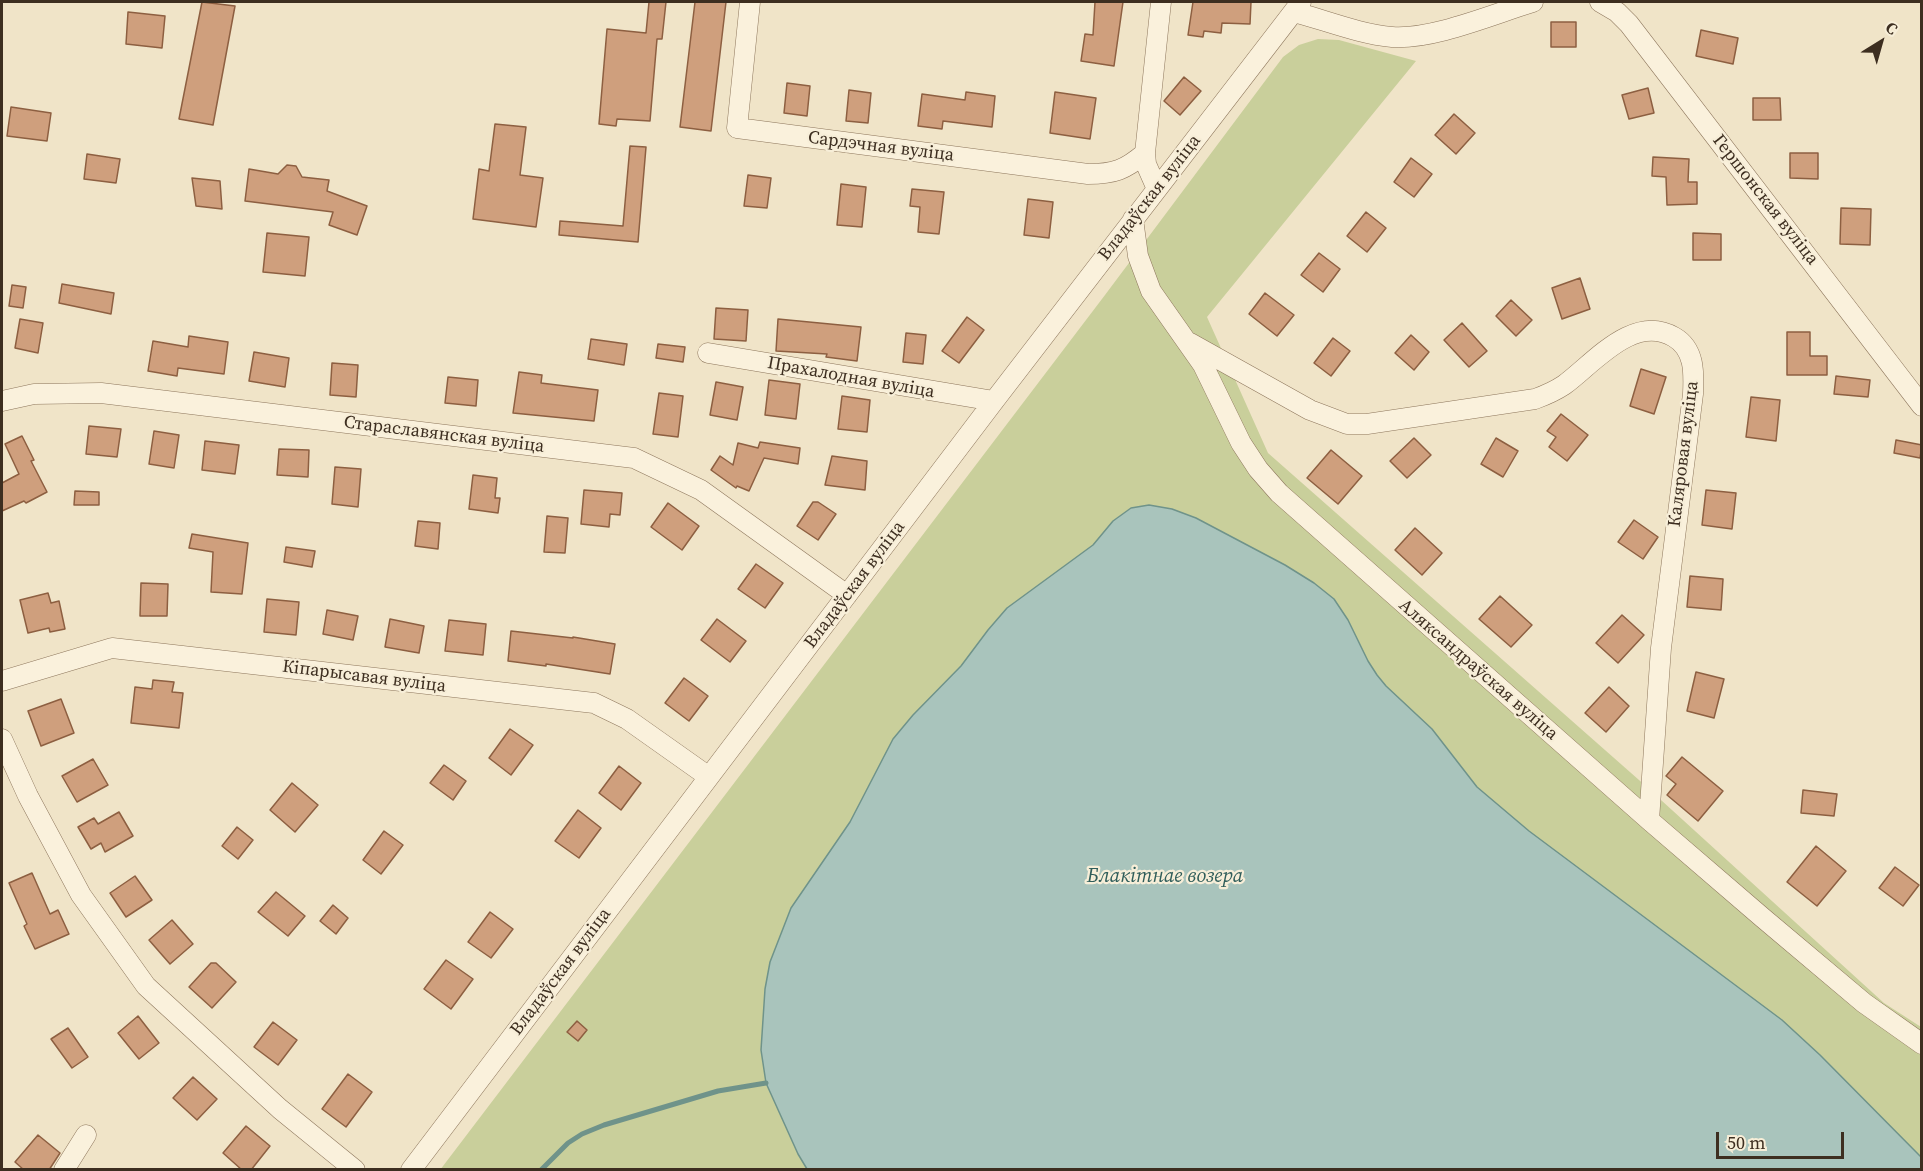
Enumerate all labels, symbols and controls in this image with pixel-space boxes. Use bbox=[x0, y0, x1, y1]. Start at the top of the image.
north arrow bbox=[1851, 12, 1911, 72]
text: С bbox=[1881, 16, 1902, 39]
street label: Сардэчная вуліца bbox=[807, 127, 955, 167]
street label: Гершонская вуліца bbox=[1707, 130, 1823, 270]
street label: Владаўская вуліца bbox=[1094, 131, 1206, 265]
street label: Прахалодная вуліца bbox=[766, 353, 936, 403]
street label: Каляровая вуліца bbox=[1664, 380, 1704, 528]
street label: Стараславянская вуліца bbox=[343, 412, 545, 458]
street label: Владаўская вуліца bbox=[800, 517, 910, 653]
street label: Аляксандраўская вуліца bbox=[1394, 595, 1562, 745]
street label: Кіпарысавая вуліца bbox=[281, 656, 447, 698]
water label: Блакітнае возера bbox=[1087, 865, 1243, 889]
street label: Владаўская вуліца bbox=[506, 904, 616, 1040]
scale bar bbox=[1719, 1120, 1846, 1158]
text: 50 m bbox=[1727, 1130, 1765, 1155]

